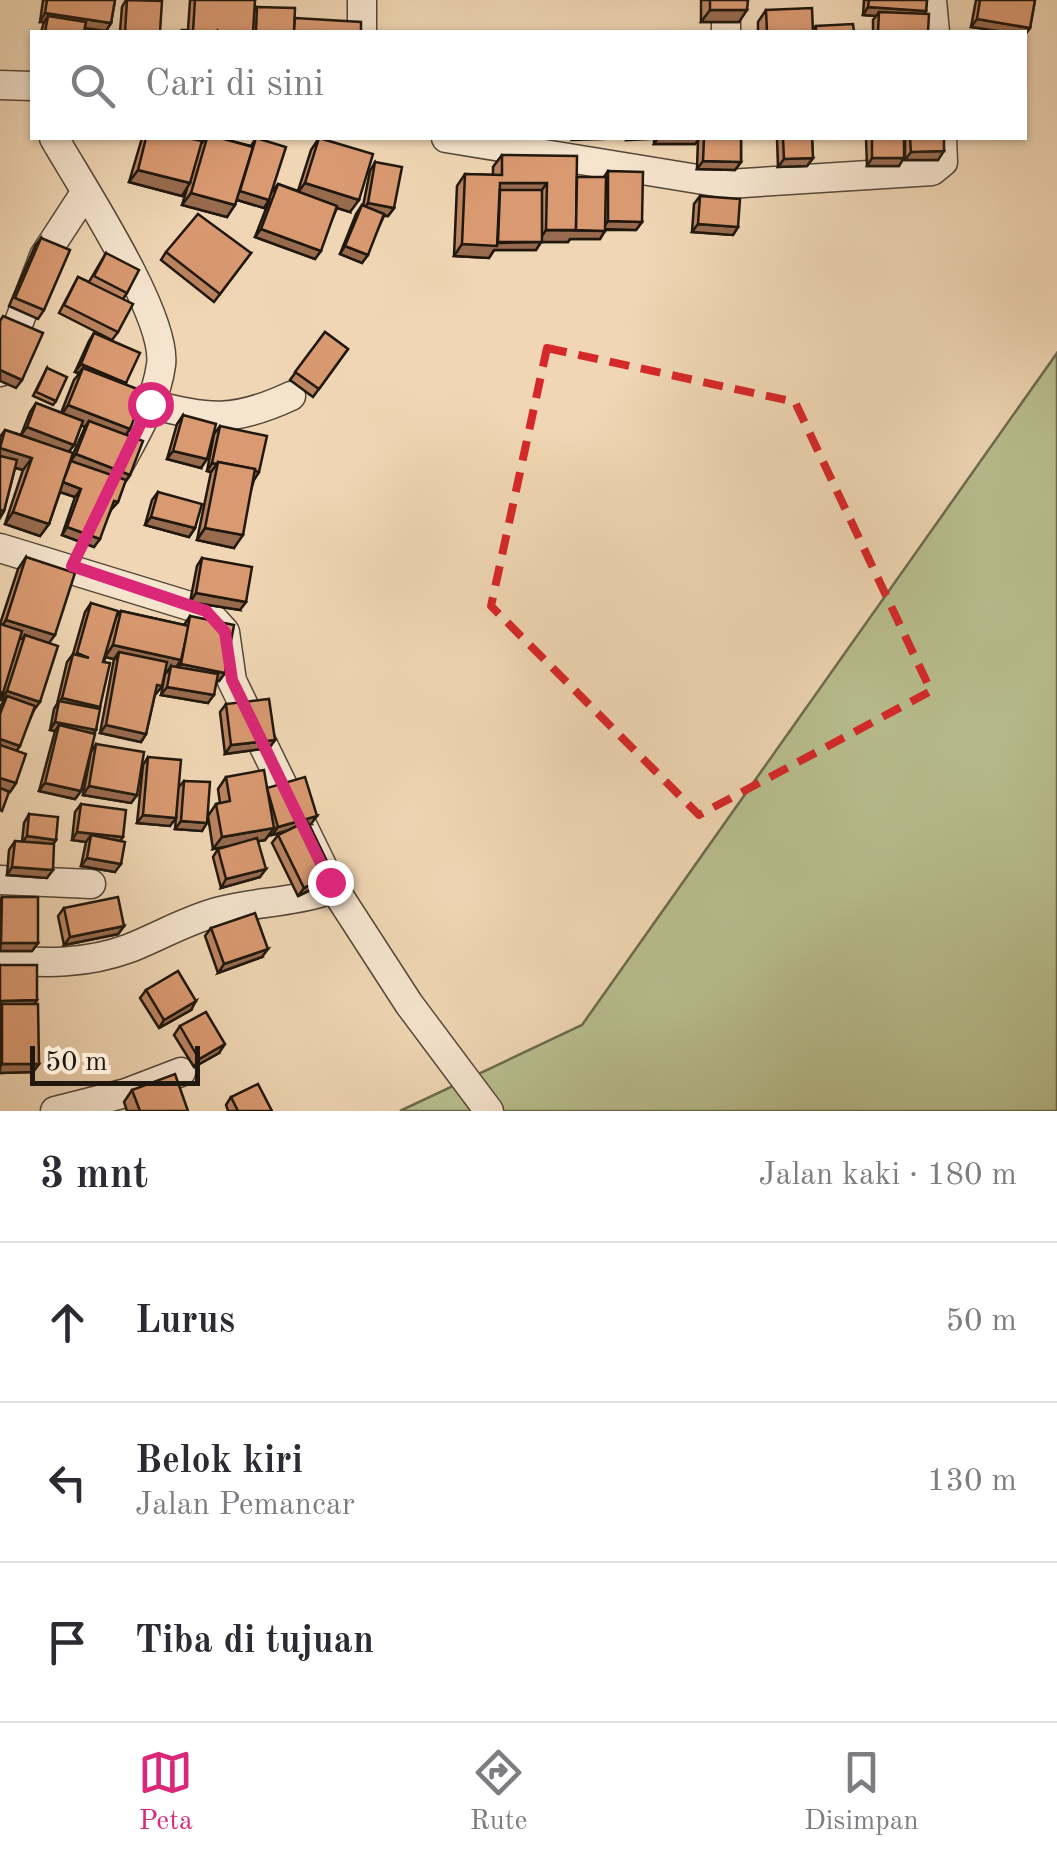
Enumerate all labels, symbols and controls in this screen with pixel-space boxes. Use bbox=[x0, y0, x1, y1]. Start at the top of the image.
search box bbox=[30, 30, 1027, 140]
icon: search bbox=[65, 58, 120, 113]
text: Cari di sini bbox=[145, 66, 324, 104]
route start bbox=[128, 382, 174, 428]
route end bbox=[308, 860, 354, 906]
scale bar bbox=[30, 1041, 200, 1086]
text: 50 m bbox=[45, 1049, 108, 1077]
text: 3 mnt bbox=[40, 1155, 148, 1197]
text: Jalan kaki · 180 m bbox=[759, 1160, 1017, 1192]
icon: ahead bbox=[40, 1295, 95, 1350]
text: Lurus bbox=[135, 1303, 235, 1341]
text: 50 m bbox=[946, 1306, 1017, 1338]
text: Belok kiri bbox=[135, 1443, 303, 1481]
icon: left bbox=[40, 1455, 95, 1510]
text: 130 m bbox=[927, 1466, 1017, 1498]
text: Jalan Pemancar bbox=[135, 1490, 355, 1522]
icon: arrive bbox=[40, 1615, 95, 1670]
text: Tiba di tujuan bbox=[135, 1623, 374, 1661]
tab: Peta bbox=[138, 1745, 193, 1840]
tab: Rute bbox=[470, 1745, 527, 1840]
tab: Disimpan bbox=[804, 1745, 919, 1840]

